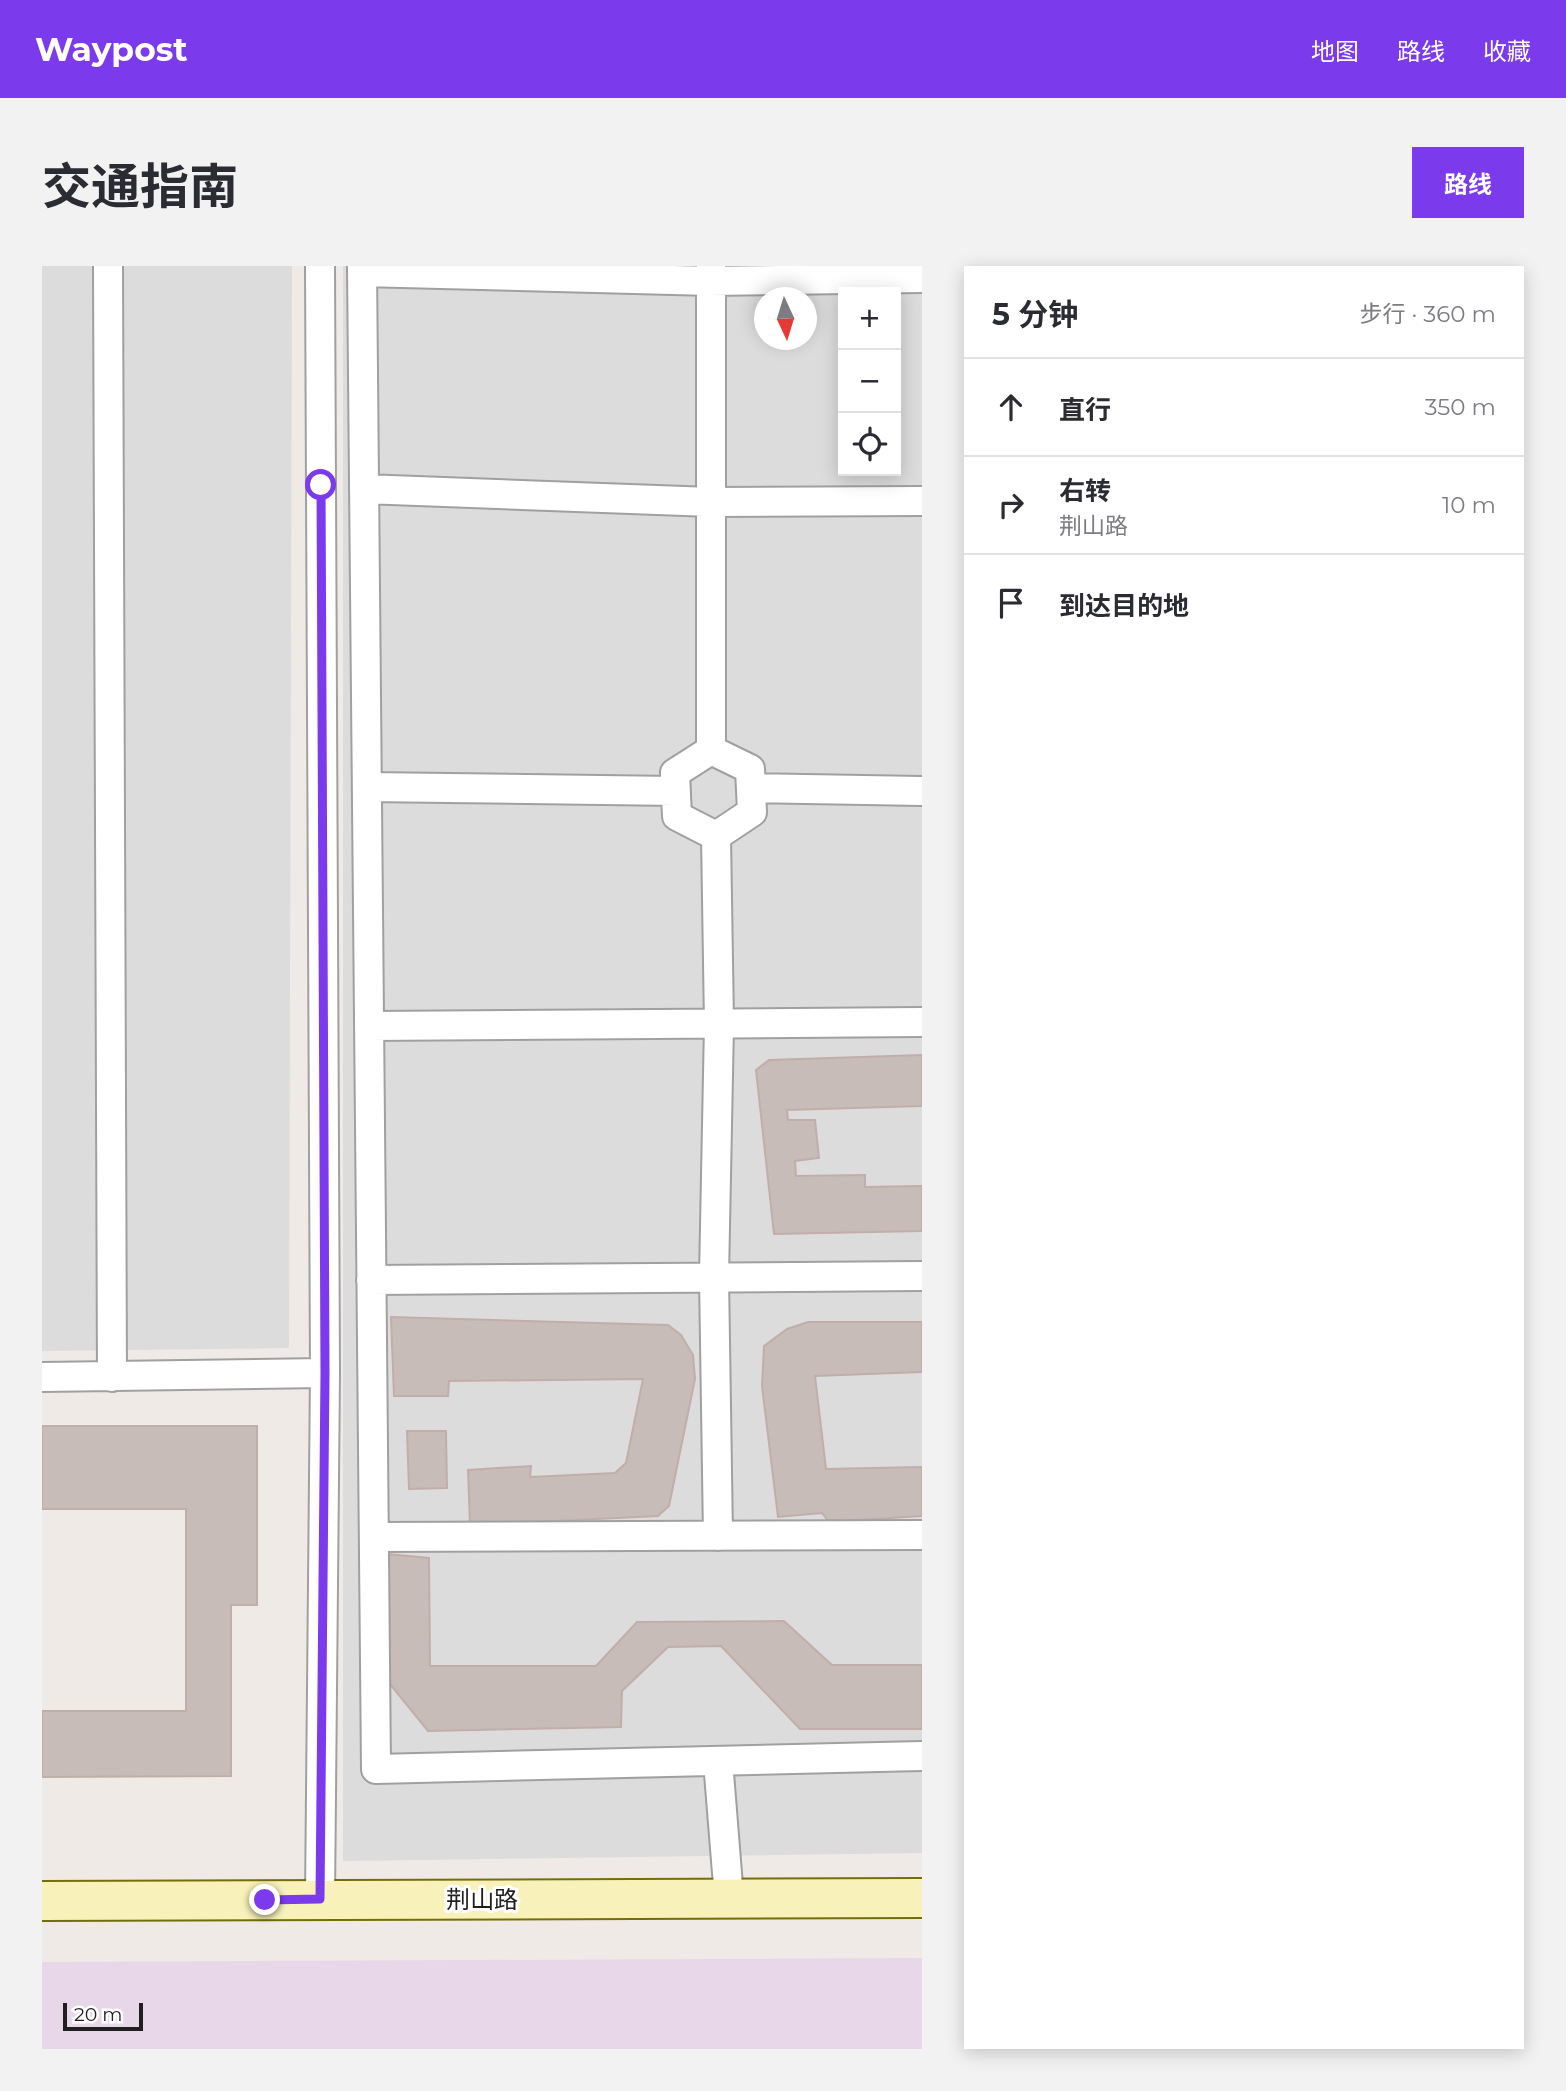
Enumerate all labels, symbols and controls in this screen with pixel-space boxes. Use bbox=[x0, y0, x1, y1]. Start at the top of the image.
text: Waypost bbox=[35, 29, 188, 69]
text: 地图 bbox=[1311, 37, 1359, 66]
text: 路线 bbox=[1397, 37, 1445, 66]
text: 收藏 bbox=[1483, 37, 1531, 66]
button: 路线 bbox=[1412, 147, 1524, 218]
text: 交通指南 bbox=[42, 157, 238, 216]
north arrow bbox=[754, 287, 817, 350]
map controls bbox=[838, 287, 901, 476]
button: + bbox=[838, 287, 901, 350]
text: 5 分钟 bbox=[992, 296, 1078, 333]
text: 步行 · 360 m bbox=[1360, 300, 1496, 328]
button: − bbox=[838, 350, 901, 413]
icon: ahead bbox=[992, 388, 1030, 426]
text: 350 m bbox=[1425, 393, 1496, 421]
text: 直行 bbox=[1059, 394, 1111, 426]
button: locate bbox=[838, 413, 901, 476]
route start bbox=[305, 469, 336, 500]
text: 右转 bbox=[1059, 475, 1111, 507]
icon: right bbox=[992, 486, 1030, 524]
text: 10 m bbox=[1442, 491, 1496, 519]
text: 荆山路 bbox=[1059, 512, 1128, 540]
icon: arrive bbox=[992, 584, 1030, 622]
text: 到达目的地 bbox=[1059, 590, 1189, 622]
route end bbox=[249, 1884, 280, 1915]
street label: 荆山路 bbox=[446, 1885, 518, 1914]
scale bar bbox=[63, 2000, 144, 2032]
text: 20 m bbox=[74, 2003, 122, 2026]

